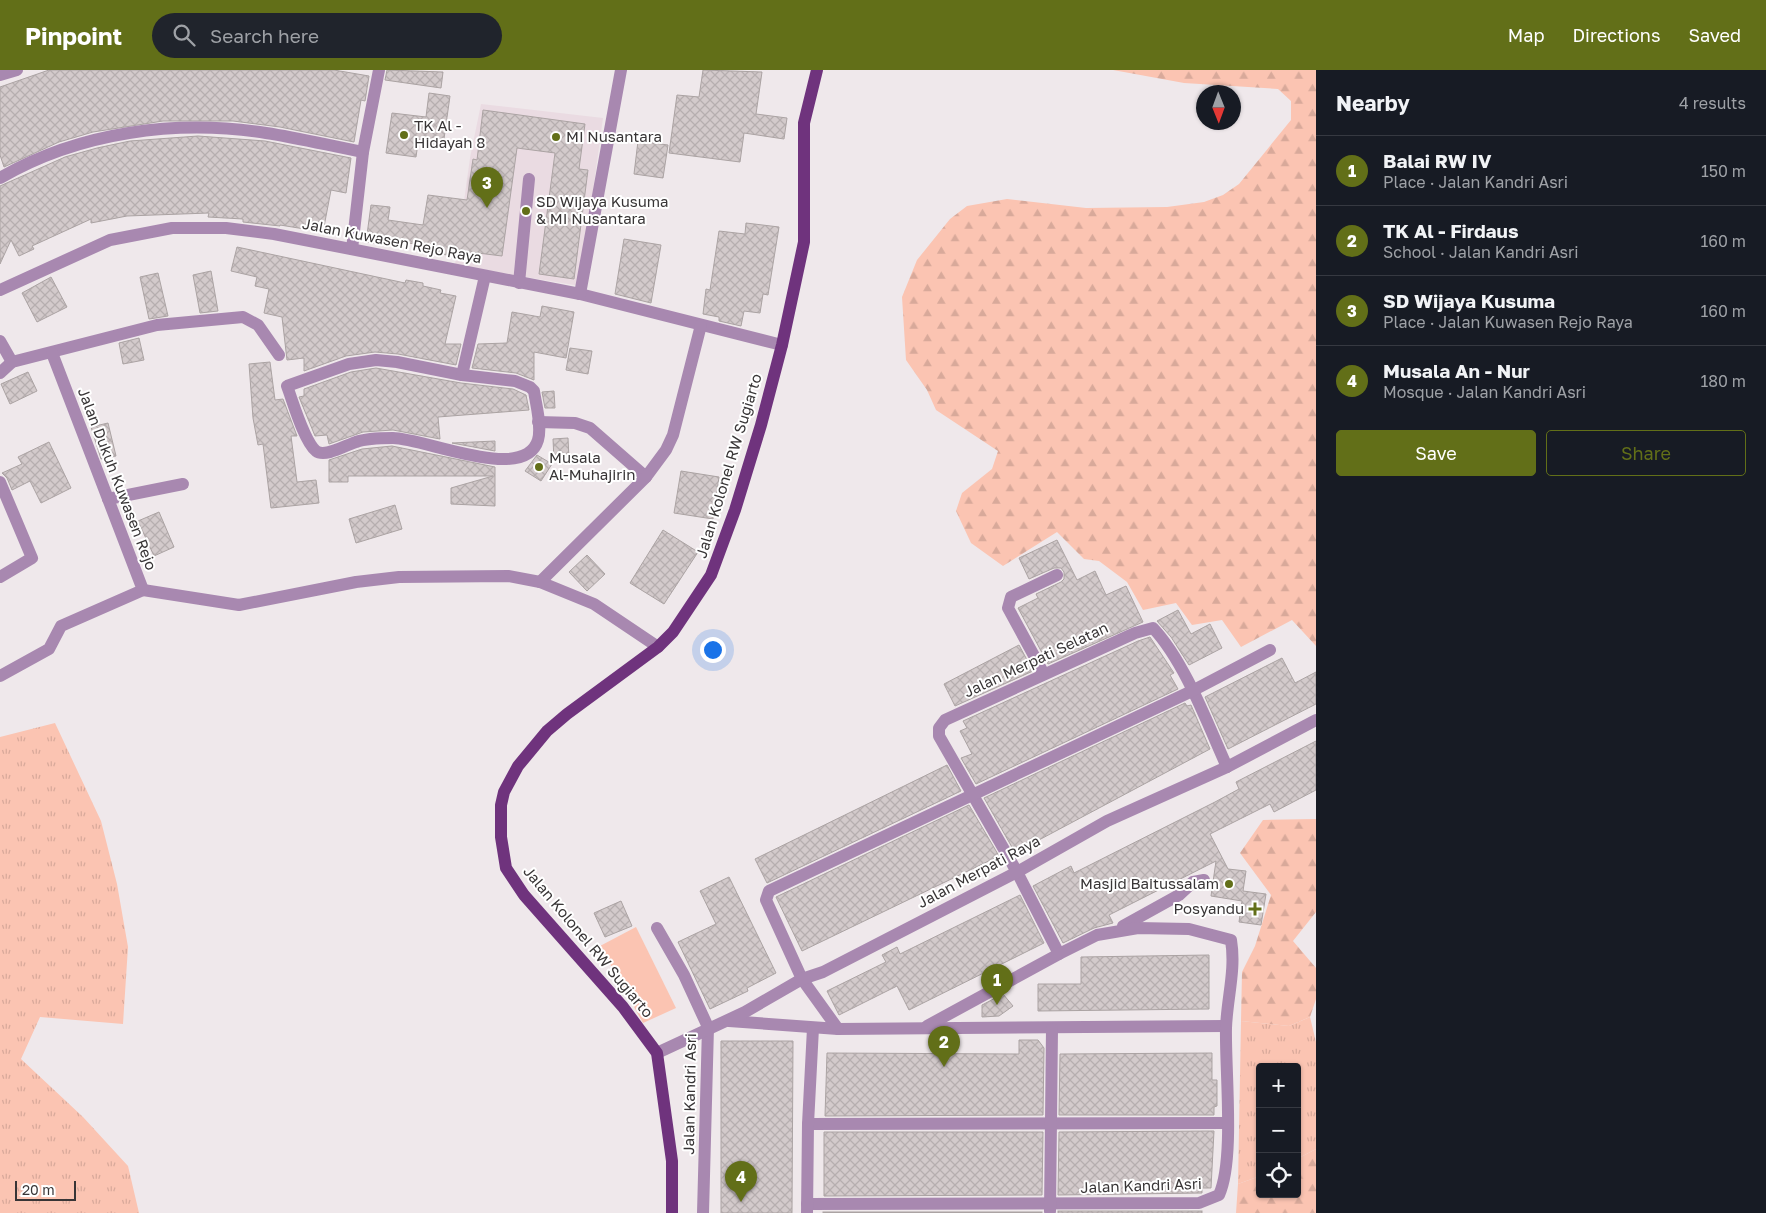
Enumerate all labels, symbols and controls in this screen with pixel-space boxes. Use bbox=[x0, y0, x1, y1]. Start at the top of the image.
search box bbox=[152, 13, 502, 58]
text: Pinpoint bbox=[25, 21, 122, 50]
icon: search bbox=[170, 21, 198, 49]
text: Search here bbox=[210, 24, 319, 47]
text: Map bbox=[1508, 24, 1544, 46]
text: Directions bbox=[1572, 24, 1660, 46]
text: Saved bbox=[1688, 24, 1741, 46]
north arrow bbox=[1196, 85, 1241, 130]
text: Nearby bbox=[1336, 90, 1410, 116]
text: 4 results bbox=[1679, 93, 1746, 113]
place label: TK Al - Hidayah 8 bbox=[414, 116, 485, 151]
place label: MI Nusantara bbox=[566, 127, 662, 145]
marker: TK Al - Hidayah 8 bbox=[398, 129, 410, 141]
marker: MI Nusantara bbox=[550, 131, 562, 143]
text: Balai RW IV bbox=[1383, 149, 1491, 172]
text: 1 bbox=[1348, 161, 1356, 181]
text: 150 m bbox=[1701, 161, 1746, 181]
pin: 3 bbox=[471, 167, 503, 208]
text: Place · Jalan Kandri Asri bbox=[1383, 172, 1568, 192]
place label: SD Wijaya Kusuma & MI Nusantara bbox=[536, 192, 669, 227]
marker: SD Wijaya Kusuma & MI Nusantara bbox=[520, 205, 532, 217]
street label: Jalan Kuwasen Rejo Raya bbox=[301, 214, 483, 266]
text: TK Al - Firdaus bbox=[1383, 219, 1519, 242]
text: 2 bbox=[1347, 231, 1357, 251]
text: 160 m bbox=[1700, 231, 1746, 251]
text: School · Jalan Kandri Asri bbox=[1383, 242, 1579, 262]
text: SD Wijaya Kusuma bbox=[1383, 289, 1555, 312]
text: 3 bbox=[1347, 301, 1357, 321]
text: 160 m bbox=[1700, 301, 1746, 321]
text: Place · Jalan Kuwasen Rejo Raya bbox=[1383, 312, 1633, 332]
text: Musala An - Nur bbox=[1383, 359, 1530, 382]
street label: Jalan Kolonel RW Sugiarto bbox=[691, 371, 765, 560]
text: 4 bbox=[1347, 371, 1357, 391]
text: 180 m bbox=[1700, 371, 1746, 391]
text: Mosque · Jalan Kandri Asri bbox=[1383, 382, 1586, 402]
street label: Jalan Dukuh Kuwasen Rejo bbox=[75, 385, 161, 572]
button: Save bbox=[1336, 430, 1536, 476]
button: Share bbox=[1546, 430, 1746, 476]
place label: Musala Al-Muhajirin bbox=[549, 448, 635, 483]
marker: Musala Al-Muhajirin bbox=[533, 461, 545, 473]
street label: Jalan Merpati Selatan bbox=[961, 618, 1111, 700]
your location bbox=[700, 637, 726, 663]
street label: Jalan Merpati Raya bbox=[914, 831, 1043, 911]
street label: Jalan Kolonel RW Sugiarto bbox=[520, 862, 657, 1021]
place label: Masjid Baitussalam bbox=[1080, 874, 1219, 892]
marker: Masjid Baitussalam bbox=[1223, 878, 1235, 890]
place label: Posyandu bbox=[1173, 899, 1244, 917]
marker: Posyandu bbox=[1248, 902, 1262, 916]
pin: 1 bbox=[981, 964, 1013, 1005]
pin: 2 bbox=[928, 1026, 960, 1067]
street label: Jalan Kandri Asri bbox=[679, 1033, 699, 1155]
map controls bbox=[1256, 1063, 1301, 1198]
button: + bbox=[1256, 1063, 1301, 1108]
button: − bbox=[1256, 1108, 1301, 1153]
button: locate bbox=[1256, 1153, 1301, 1198]
pin: 4 bbox=[725, 1161, 757, 1202]
street label: Jalan Kandri Asri bbox=[1080, 1174, 1202, 1196]
scale bar bbox=[15, 1178, 76, 1201]
text: 20 m bbox=[22, 1181, 55, 1198]

